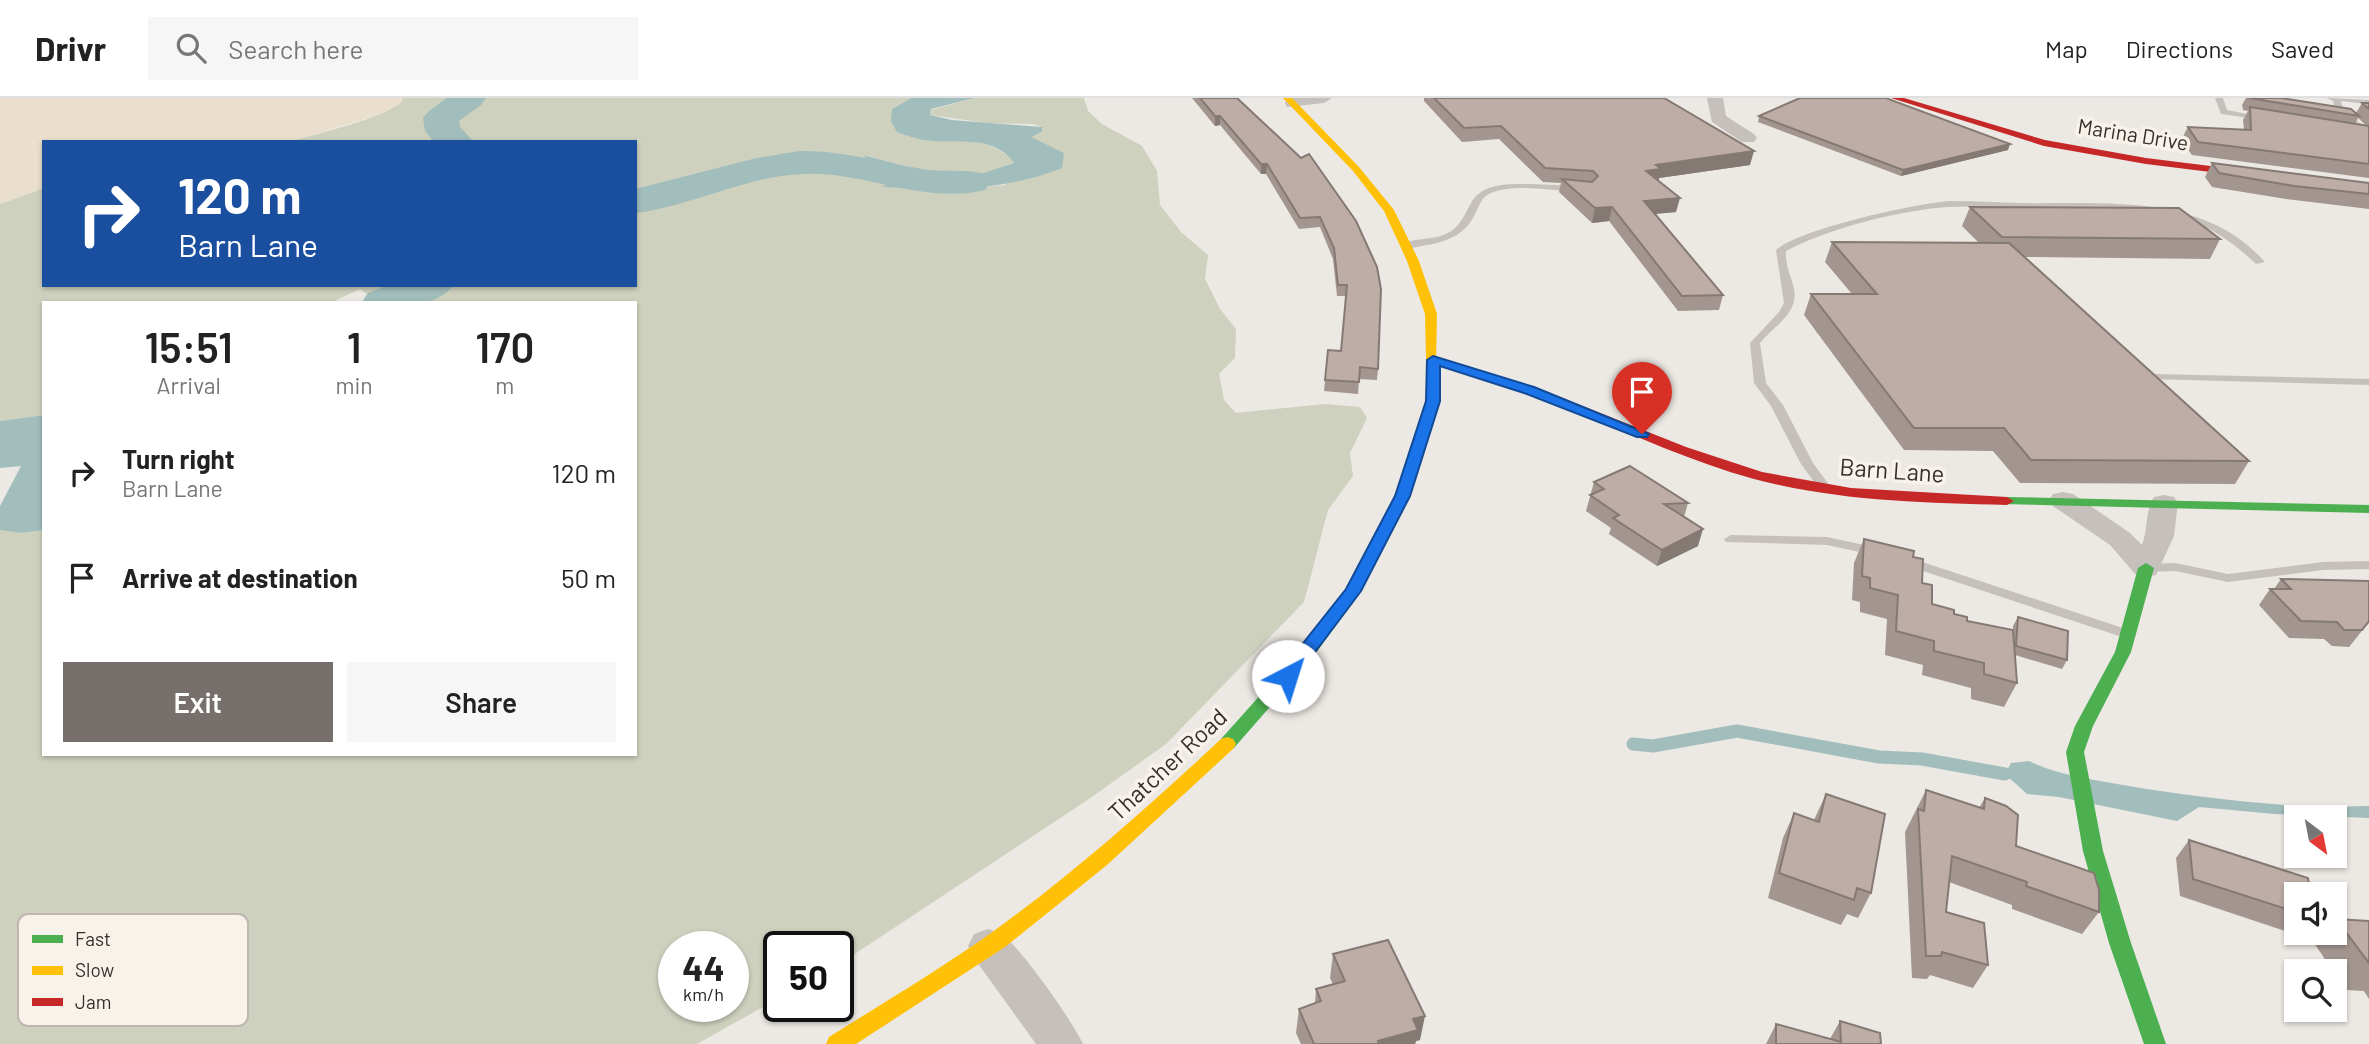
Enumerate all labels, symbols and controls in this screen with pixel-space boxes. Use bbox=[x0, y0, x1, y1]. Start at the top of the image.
search box bbox=[148, 17, 638, 80]
text: Drivr bbox=[35, 28, 106, 68]
icon: search bbox=[172, 29, 210, 67]
text: Search here bbox=[228, 33, 363, 64]
text: Map bbox=[2045, 34, 2088, 63]
text: Directions bbox=[2126, 34, 2233, 63]
text: Saved bbox=[2271, 34, 2334, 63]
street label: Marina Drive bbox=[2076, 112, 2190, 155]
text: 120 m bbox=[178, 165, 301, 224]
icon: right bbox=[63, 168, 154, 259]
text: Barn Lane bbox=[178, 225, 318, 263]
text: 15:51 bbox=[145, 321, 233, 371]
text: 1 bbox=[347, 321, 362, 371]
text: 170 bbox=[475, 321, 534, 371]
pin bbox=[1612, 362, 1672, 434]
text: Arrival bbox=[157, 371, 221, 399]
text: min bbox=[335, 371, 373, 399]
text: m bbox=[495, 371, 514, 399]
icon: arrive bbox=[1623, 373, 1661, 411]
text: Turn right bbox=[122, 443, 235, 474]
street label: Barn Lane bbox=[1839, 451, 1946, 488]
icon: right bbox=[63, 454, 101, 492]
text: 120 m bbox=[552, 457, 616, 488]
text: Barn Lane bbox=[122, 474, 223, 502]
icon: arrive bbox=[63, 559, 101, 597]
text: Arrive at destination bbox=[122, 562, 358, 593]
text: 50 m bbox=[561, 562, 616, 593]
position arrow bbox=[1251, 639, 1325, 713]
button: Exit bbox=[63, 662, 333, 742]
button: Share bbox=[347, 662, 616, 742]
street label: Thatcher Road bbox=[1102, 702, 1232, 826]
north arrow bbox=[2284, 805, 2347, 868]
map controls bbox=[2284, 805, 2347, 1022]
button: sound bbox=[2284, 882, 2347, 945]
legend bbox=[18, 914, 248, 1026]
text: Fast bbox=[75, 927, 111, 950]
speed limit sign: 50 bbox=[763, 931, 854, 1022]
text: 44 bbox=[682, 946, 725, 988]
text: Slow bbox=[75, 958, 114, 981]
button: search bbox=[2284, 959, 2347, 1022]
text: km/h bbox=[683, 983, 724, 1005]
text: Jam bbox=[75, 990, 111, 1013]

